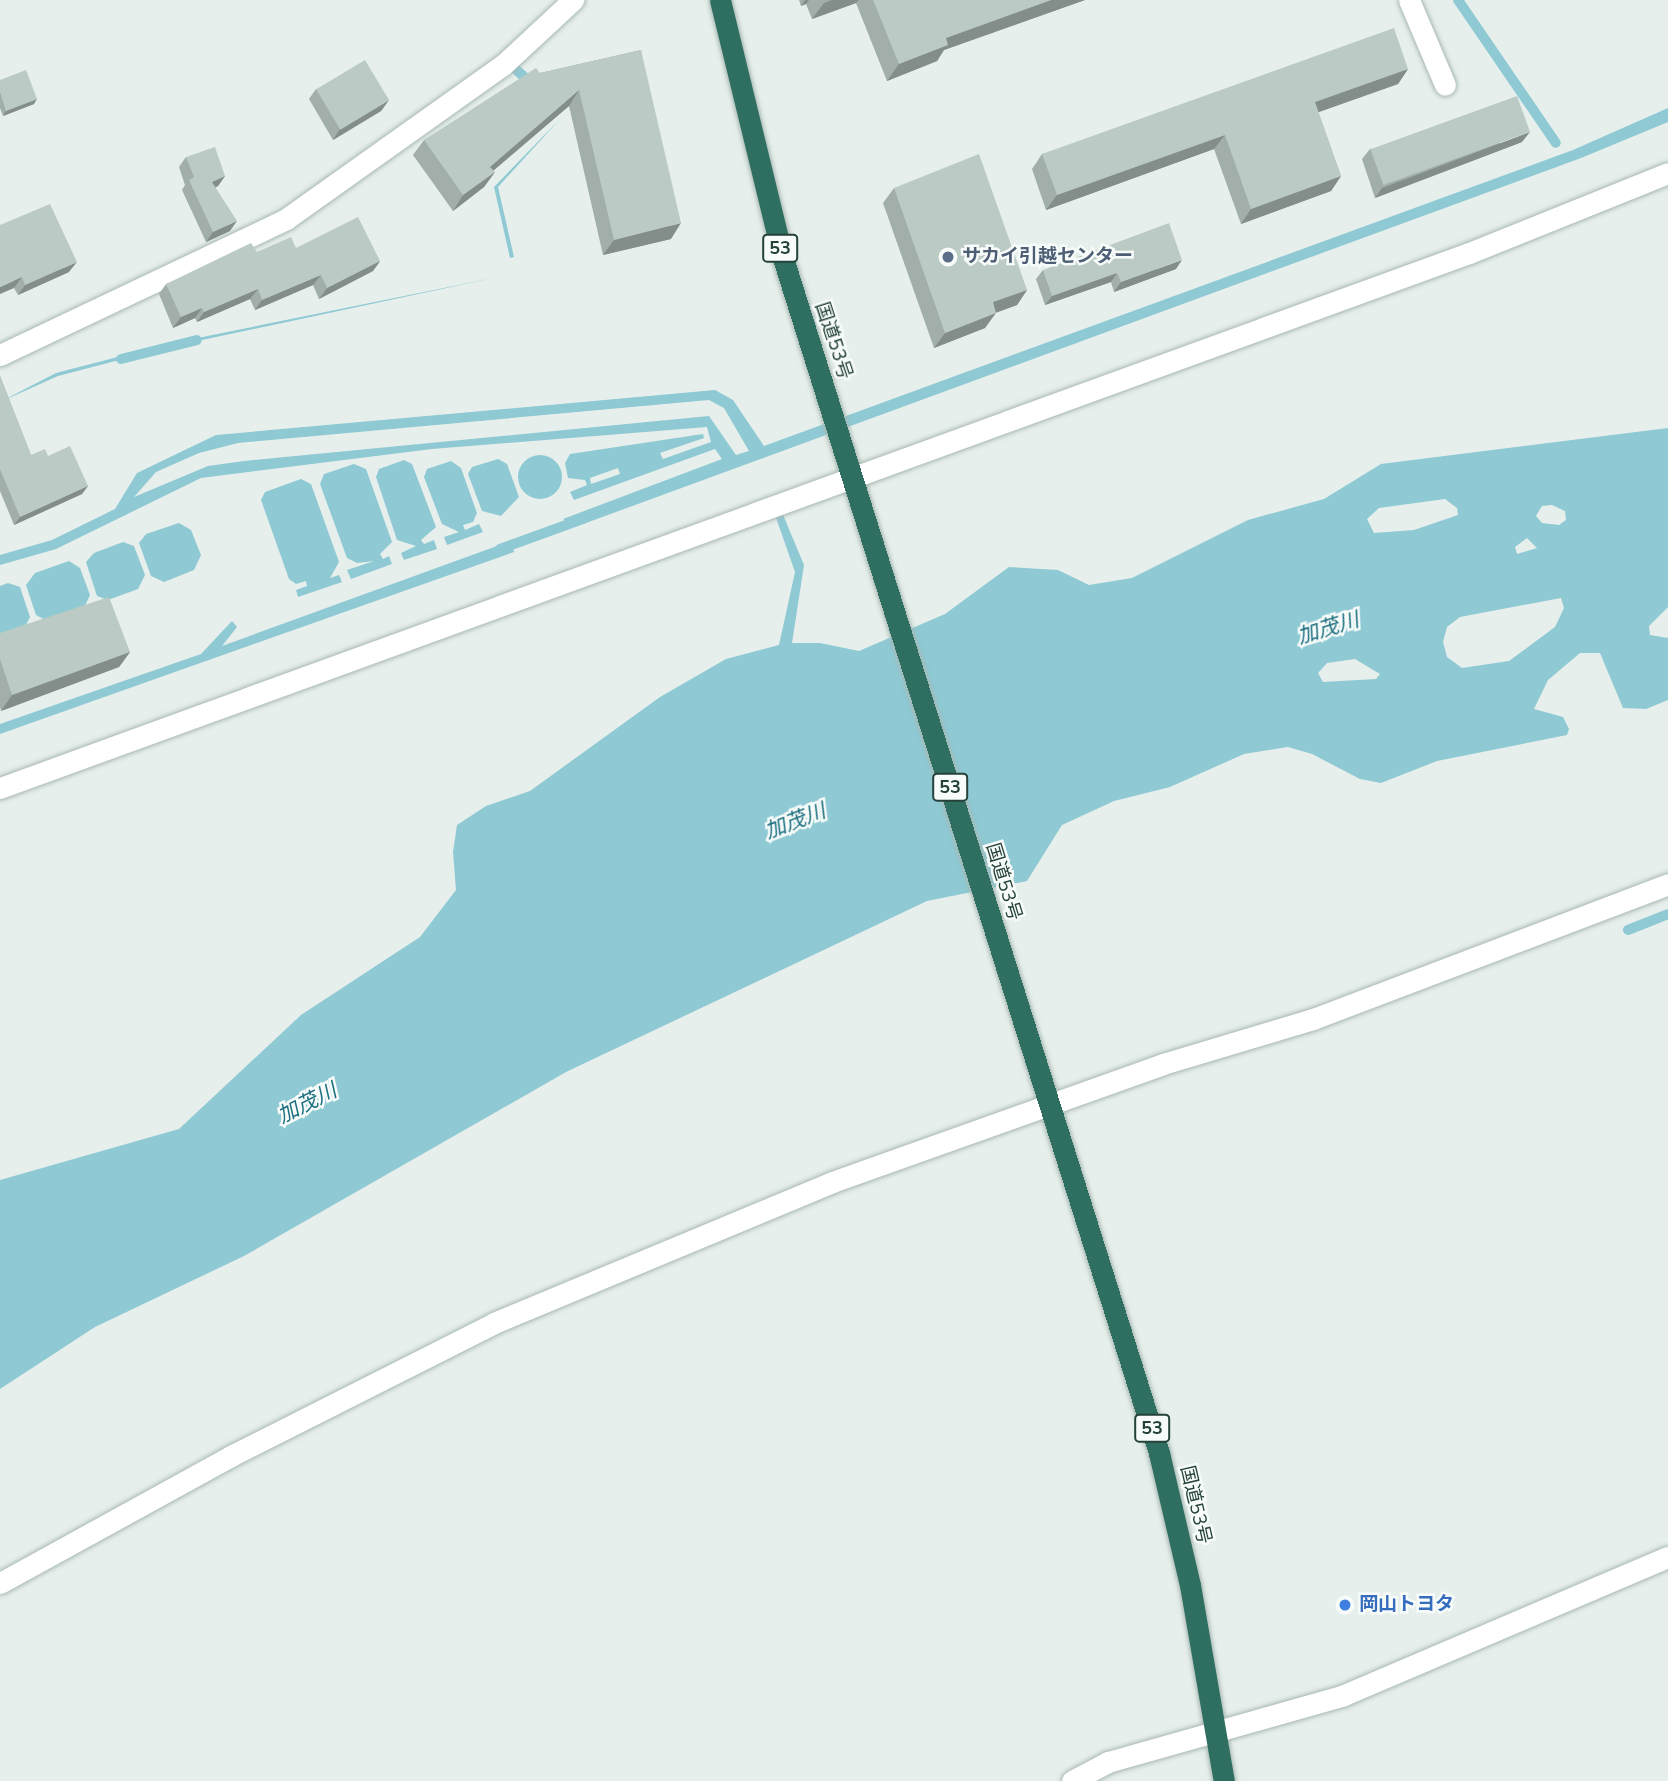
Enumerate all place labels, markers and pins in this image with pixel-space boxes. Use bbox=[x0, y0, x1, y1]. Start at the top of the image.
place label: サカイ引越センター bbox=[962, 246, 1133, 268]
marker: サカイ引越センター bbox=[940, 249, 956, 265]
place label: 岡山トヨタ bbox=[1359, 1594, 1454, 1616]
marker: 岡山トヨタ bbox=[1337, 1597, 1353, 1613]

